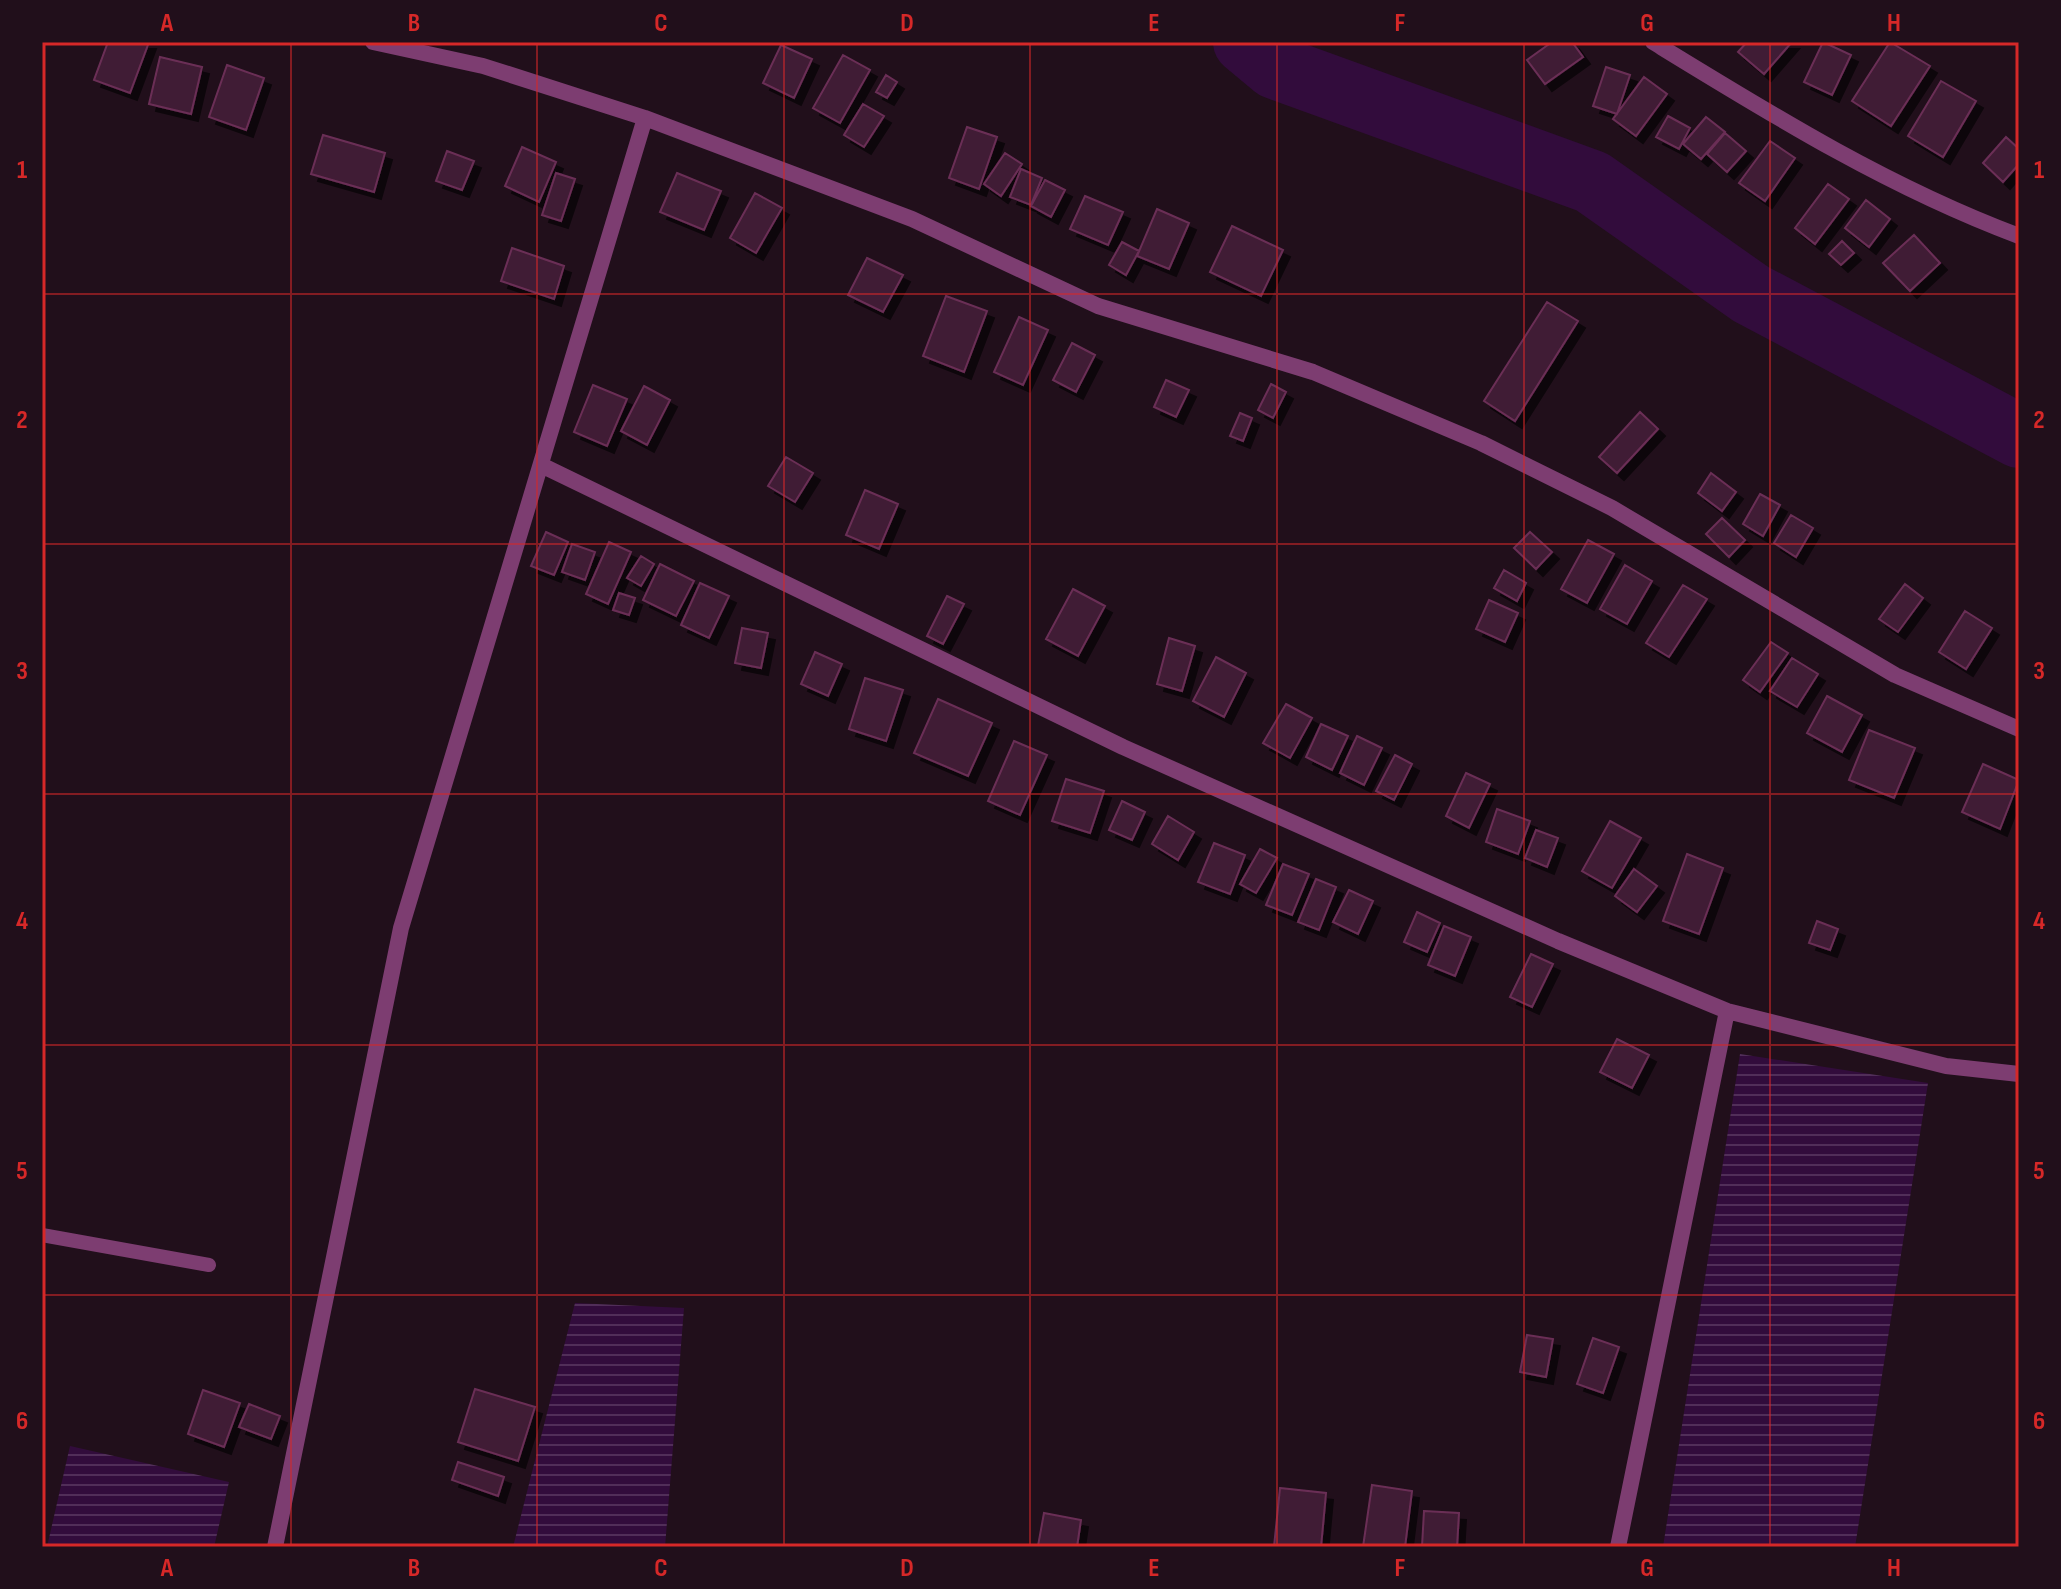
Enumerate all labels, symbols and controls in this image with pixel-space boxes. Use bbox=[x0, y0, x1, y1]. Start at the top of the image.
text: A bbox=[160, 8, 174, 39]
text: B bbox=[408, 8, 420, 39]
text: C bbox=[654, 8, 668, 39]
text: D bbox=[900, 8, 914, 39]
text: E bbox=[1148, 8, 1160, 39]
text: F bbox=[1395, 8, 1406, 39]
text: G bbox=[1640, 8, 1654, 39]
text: H bbox=[1887, 8, 1901, 39]
text: 1 bbox=[17, 155, 27, 186]
text: 1 bbox=[2034, 155, 2044, 186]
text: 2 bbox=[16, 405, 28, 436]
text: 2 bbox=[2033, 405, 2045, 436]
text: 3 bbox=[16, 656, 28, 687]
text: 3 bbox=[2033, 656, 2045, 687]
text: 4 bbox=[16, 906, 28, 937]
text: 4 bbox=[2033, 906, 2045, 937]
text: 5 bbox=[16, 1156, 28, 1187]
text: 5 bbox=[2033, 1156, 2045, 1187]
text: 6 bbox=[16, 1406, 28, 1437]
text: 6 bbox=[2033, 1406, 2045, 1437]
text: A bbox=[160, 1553, 174, 1584]
text: B bbox=[408, 1553, 420, 1584]
text: C bbox=[654, 1553, 668, 1584]
text: D bbox=[900, 1553, 914, 1584]
text: E bbox=[1148, 1553, 1160, 1584]
text: F bbox=[1395, 1553, 1406, 1584]
text: G bbox=[1640, 1553, 1654, 1584]
text: H bbox=[1887, 1553, 1901, 1584]

